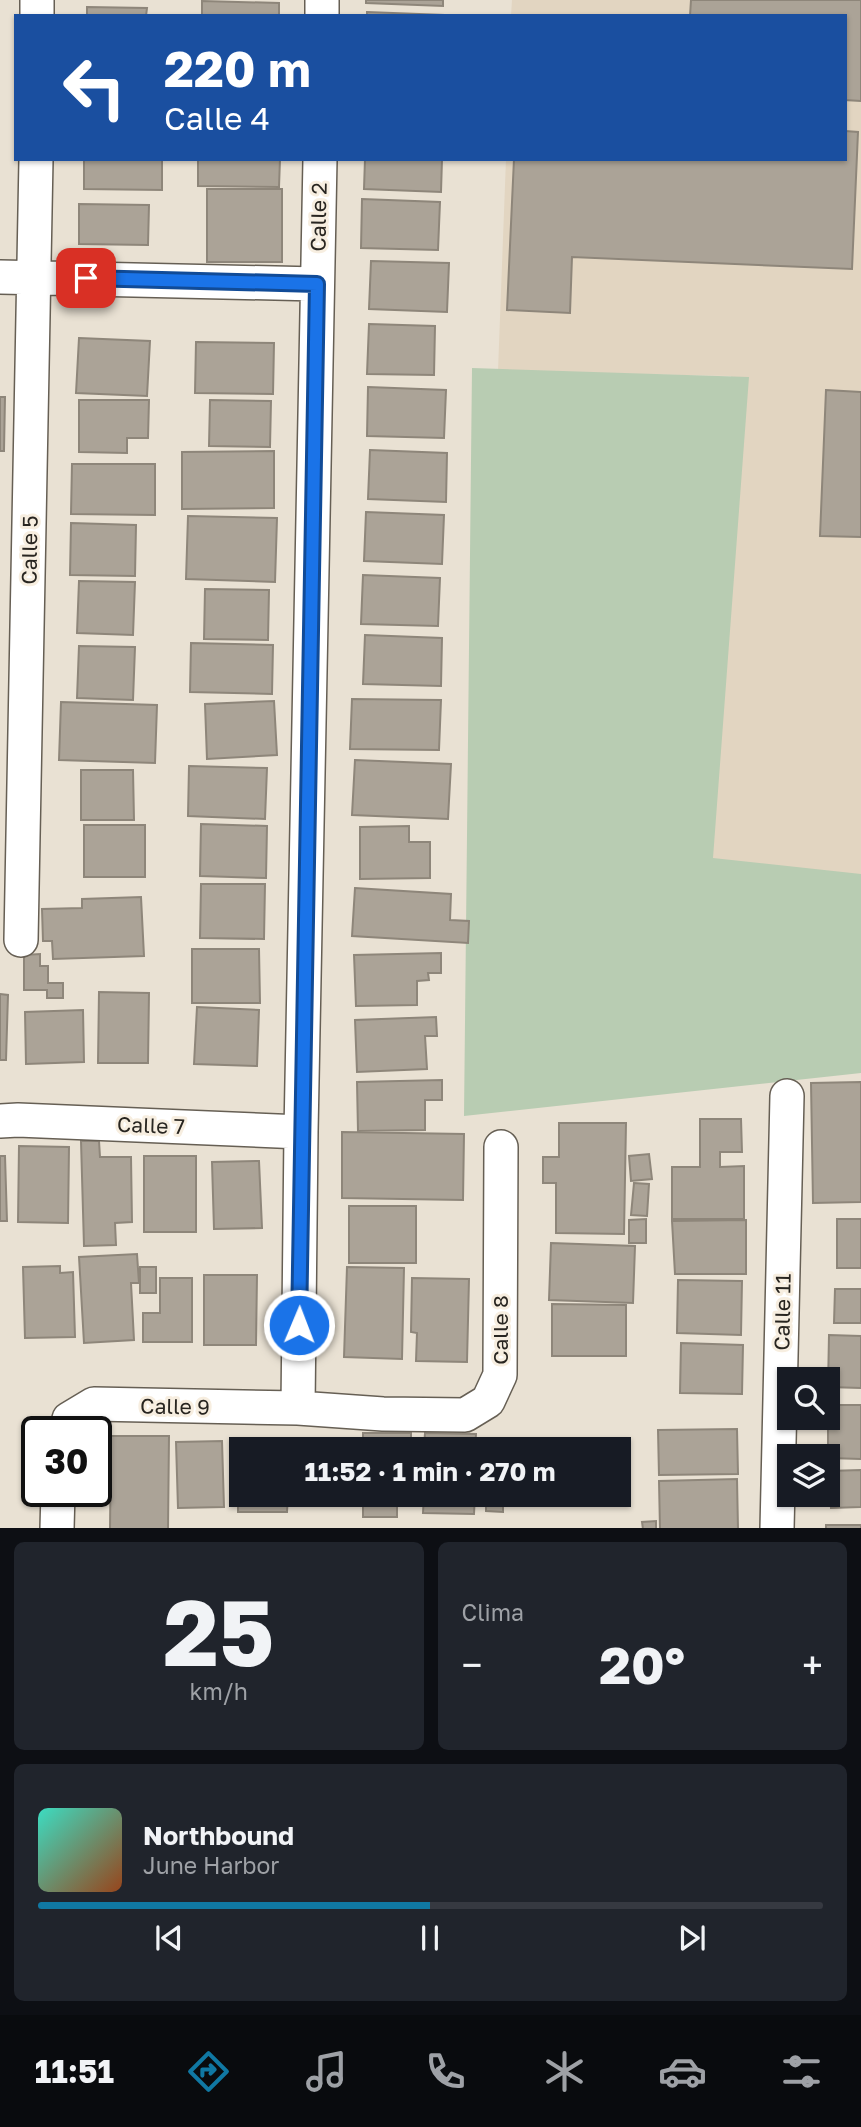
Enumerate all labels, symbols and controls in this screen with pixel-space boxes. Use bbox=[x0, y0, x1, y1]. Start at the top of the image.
text: 220 m bbox=[164, 39, 311, 98]
icon: left bbox=[49, 42, 140, 133]
text: Calle 4 bbox=[164, 99, 270, 137]
street label: Calle 2 bbox=[304, 182, 332, 252]
pin bbox=[56, 248, 116, 308]
icon: arrive bbox=[67, 259, 105, 297]
street label: Calle 5 bbox=[15, 515, 43, 585]
street label: Calle 7 bbox=[117, 1111, 185, 1139]
street label: Calle 11 bbox=[768, 1273, 796, 1351]
position arrow bbox=[262, 1288, 336, 1362]
street label: Calle 8 bbox=[487, 1295, 513, 1365]
map controls bbox=[777, 1367, 840, 1507]
button: search bbox=[777, 1367, 840, 1430]
street label: Calle 9 bbox=[140, 1392, 210, 1420]
speed limit sign: 30 bbox=[21, 1416, 112, 1507]
button: layers bbox=[777, 1444, 840, 1507]
text: 11:52 · 1 min · 270 m bbox=[304, 1456, 556, 1487]
text: 25 bbox=[163, 1577, 274, 1686]
text: Clima bbox=[462, 1598, 524, 1626]
text: 20° bbox=[599, 1633, 685, 1695]
text: − bbox=[462, 1642, 482, 1687]
text: + bbox=[802, 1642, 823, 1687]
text: km/h bbox=[189, 1677, 248, 1705]
text: Northbound bbox=[143, 1820, 294, 1851]
text: June Harbor bbox=[143, 1851, 279, 1879]
icon: previous bbox=[150, 1919, 188, 1957]
icon: pause bbox=[411, 1919, 449, 1957]
icon: next bbox=[673, 1919, 711, 1957]
icon: directions bbox=[184, 2047, 233, 2096]
icon: music bbox=[302, 2047, 351, 2096]
icon: phone bbox=[421, 2047, 470, 2096]
icon: climate bbox=[540, 2047, 589, 2096]
icon: car bbox=[658, 2047, 707, 2096]
icon: filters bbox=[777, 2047, 826, 2096]
text: 11:51 bbox=[35, 2052, 114, 2090]

